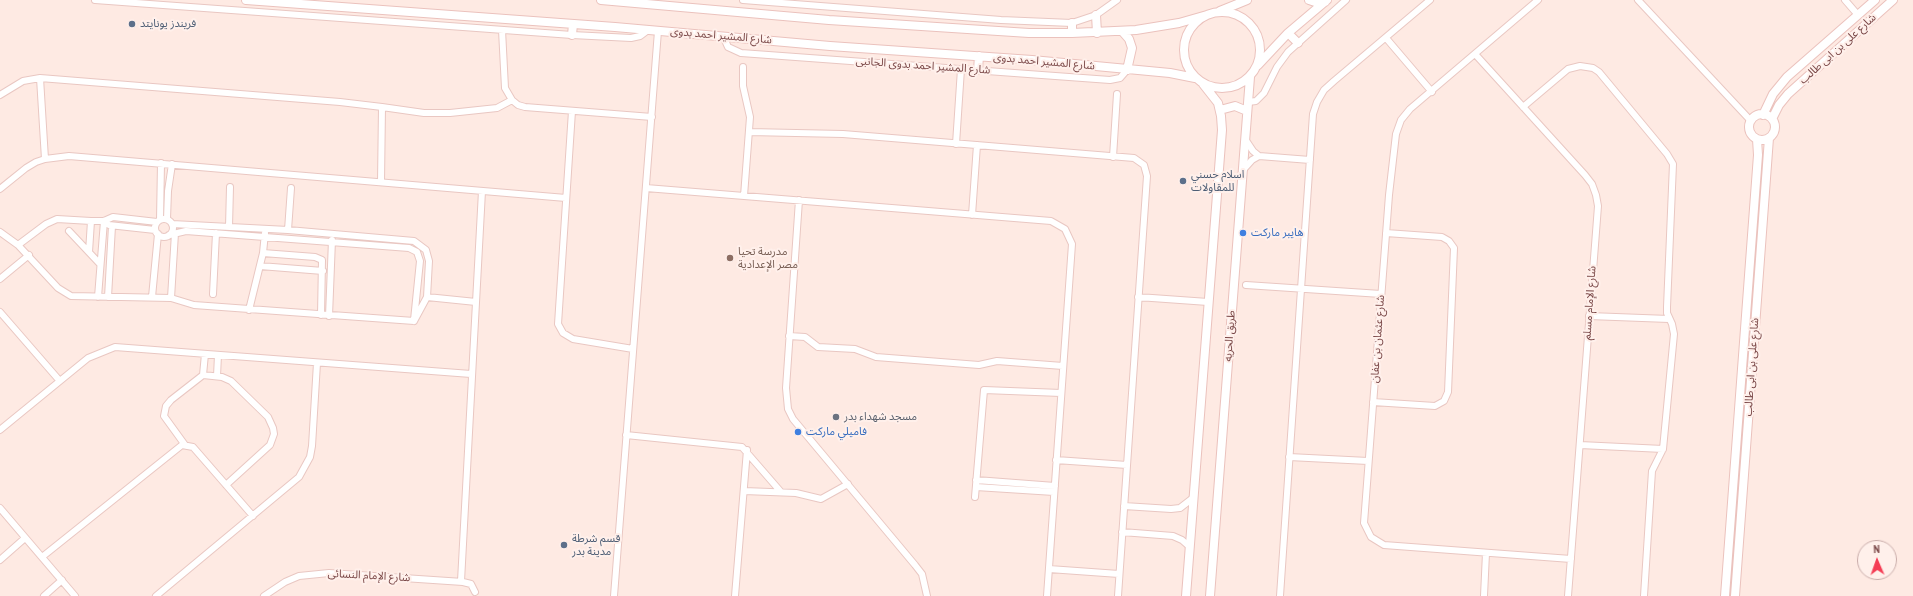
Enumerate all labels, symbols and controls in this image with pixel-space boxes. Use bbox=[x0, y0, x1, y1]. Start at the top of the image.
street label: شارع على بن ابى طالب bbox=[1797, 11, 1879, 87]
place label: فريندز يونايتد bbox=[140, 17, 196, 31]
marker: فريندز يونايتد bbox=[127, 19, 137, 29]
street label: شارع المشير احمد بدوى bbox=[670, 25, 772, 47]
street label: شارع المشير احمد بدوى bbox=[993, 51, 1095, 73]
street label: شارع المشير احمد بدوى الجانبى bbox=[855, 55, 991, 77]
place label: اسلام حسني للمقاولات bbox=[1191, 168, 1244, 194]
marker: اسلام حسني للمقاولات bbox=[1178, 176, 1188, 186]
place label: هايبر ماركت bbox=[1251, 226, 1304, 240]
marker: هايبر ماركت bbox=[1238, 228, 1248, 238]
place label: مدرسة تحيا مصر الإعدادية bbox=[738, 245, 798, 271]
marker: مدرسة تحيا مصر الإعدادية bbox=[725, 253, 735, 263]
street label: شارع الإمام مسلم bbox=[1581, 265, 1599, 341]
street label: شارع عثمان بن عفان bbox=[1368, 294, 1388, 384]
street label: طريق الحريه bbox=[1222, 310, 1238, 362]
street label: شارع على بن ابى طالب bbox=[1742, 317, 1762, 417]
place label: مسجد شهداء بدر bbox=[844, 410, 917, 424]
marker: مسجد شهداء بدر bbox=[831, 412, 841, 422]
place label: فاميلي ماركت bbox=[806, 425, 867, 439]
marker: فاميلي ماركت bbox=[793, 427, 803, 437]
place label: قسم شرطة مدينة بدر bbox=[572, 532, 620, 558]
marker: قسم شرطة مدينة بدر bbox=[559, 540, 569, 550]
north arrow bbox=[1857, 540, 1897, 580]
text: N bbox=[1873, 542, 1880, 556]
street label: شارع الإمام النسائى bbox=[327, 567, 411, 585]

